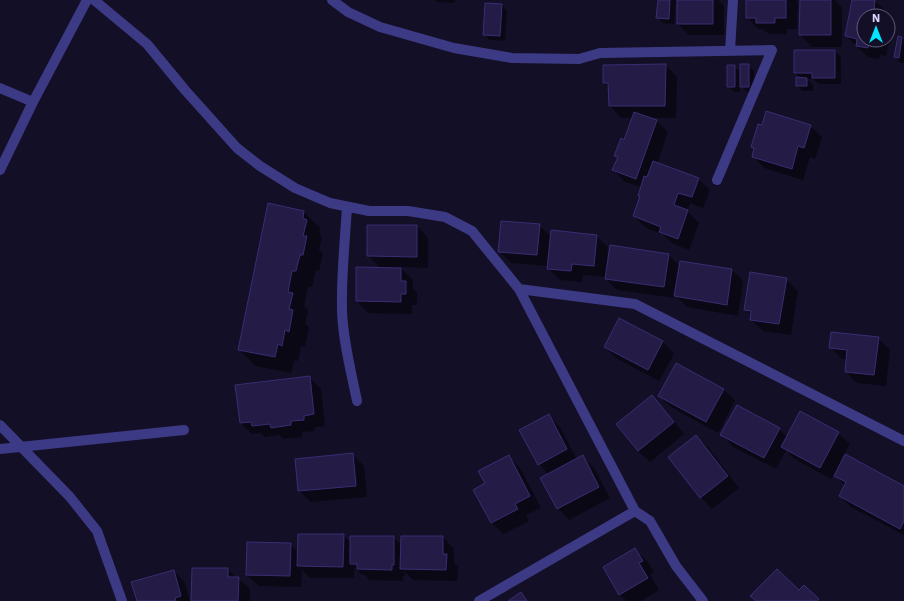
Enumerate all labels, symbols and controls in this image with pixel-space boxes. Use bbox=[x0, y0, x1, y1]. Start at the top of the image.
north arrow bbox=[856, 8, 896, 48]
text: N bbox=[872, 12, 880, 25]

